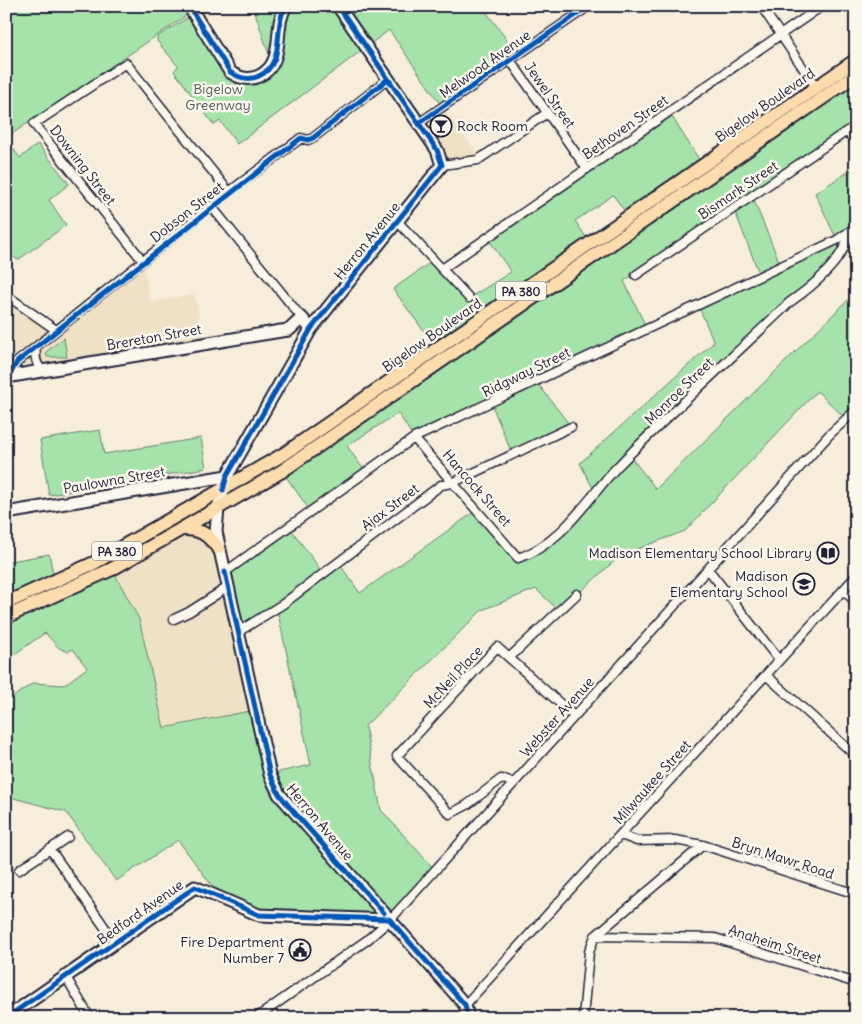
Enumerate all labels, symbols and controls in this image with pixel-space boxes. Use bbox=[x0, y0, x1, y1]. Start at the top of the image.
street label: Melwood Avenue bbox=[436, 26, 534, 102]
street label: Jewel Street bbox=[521, 58, 580, 132]
street label: Bigelow Boulevard bbox=[712, 64, 818, 146]
park label: Bigelow Greenway bbox=[185, 80, 251, 114]
street label: Bethoven Street bbox=[579, 91, 672, 163]
bar icon: Rock Room bbox=[429, 114, 453, 138]
place label: Rock Room bbox=[457, 117, 528, 135]
street label: Downing Street bbox=[46, 121, 120, 209]
street label: Bismark Street bbox=[695, 157, 782, 223]
street label: Dobson Street bbox=[147, 177, 228, 246]
street label: Herron Avenue bbox=[330, 198, 404, 284]
road number: PA 380 bbox=[496, 282, 546, 300]
street label: Bigelow Boulevard bbox=[379, 294, 485, 376]
street label: Brereton Street bbox=[105, 320, 203, 354]
street label: Ridgway Street bbox=[479, 343, 573, 401]
street label: Monroe Street bbox=[641, 353, 717, 428]
street label: Hancock Street bbox=[439, 446, 515, 530]
street label: Paulowna Street bbox=[62, 462, 167, 498]
street label: Ajax Street bbox=[358, 479, 423, 535]
library icon: Madison Elementary School Library bbox=[816, 541, 840, 565]
road number: PA 380 bbox=[92, 542, 142, 560]
place label: Madison Elementary School Library bbox=[588, 544, 812, 562]
place label: Madison Elementary School bbox=[670, 567, 788, 601]
school or university icon: Madison Elementary School bbox=[792, 572, 816, 596]
street label: McNeil Place bbox=[419, 642, 487, 712]
street label: Webster Avenue bbox=[516, 673, 598, 761]
street label: Milwaukee Street bbox=[609, 736, 695, 828]
street label: Herron Avenue bbox=[283, 780, 357, 864]
street label: Bryn Mawr Road bbox=[730, 833, 836, 883]
street label: Bedford Avenue bbox=[93, 876, 187, 948]
street label: Anaheim Street bbox=[726, 920, 824, 968]
place label: Fire Department Number 7 bbox=[180, 933, 284, 967]
public building icon: Fire Department Number 7 bbox=[288, 938, 312, 962]

